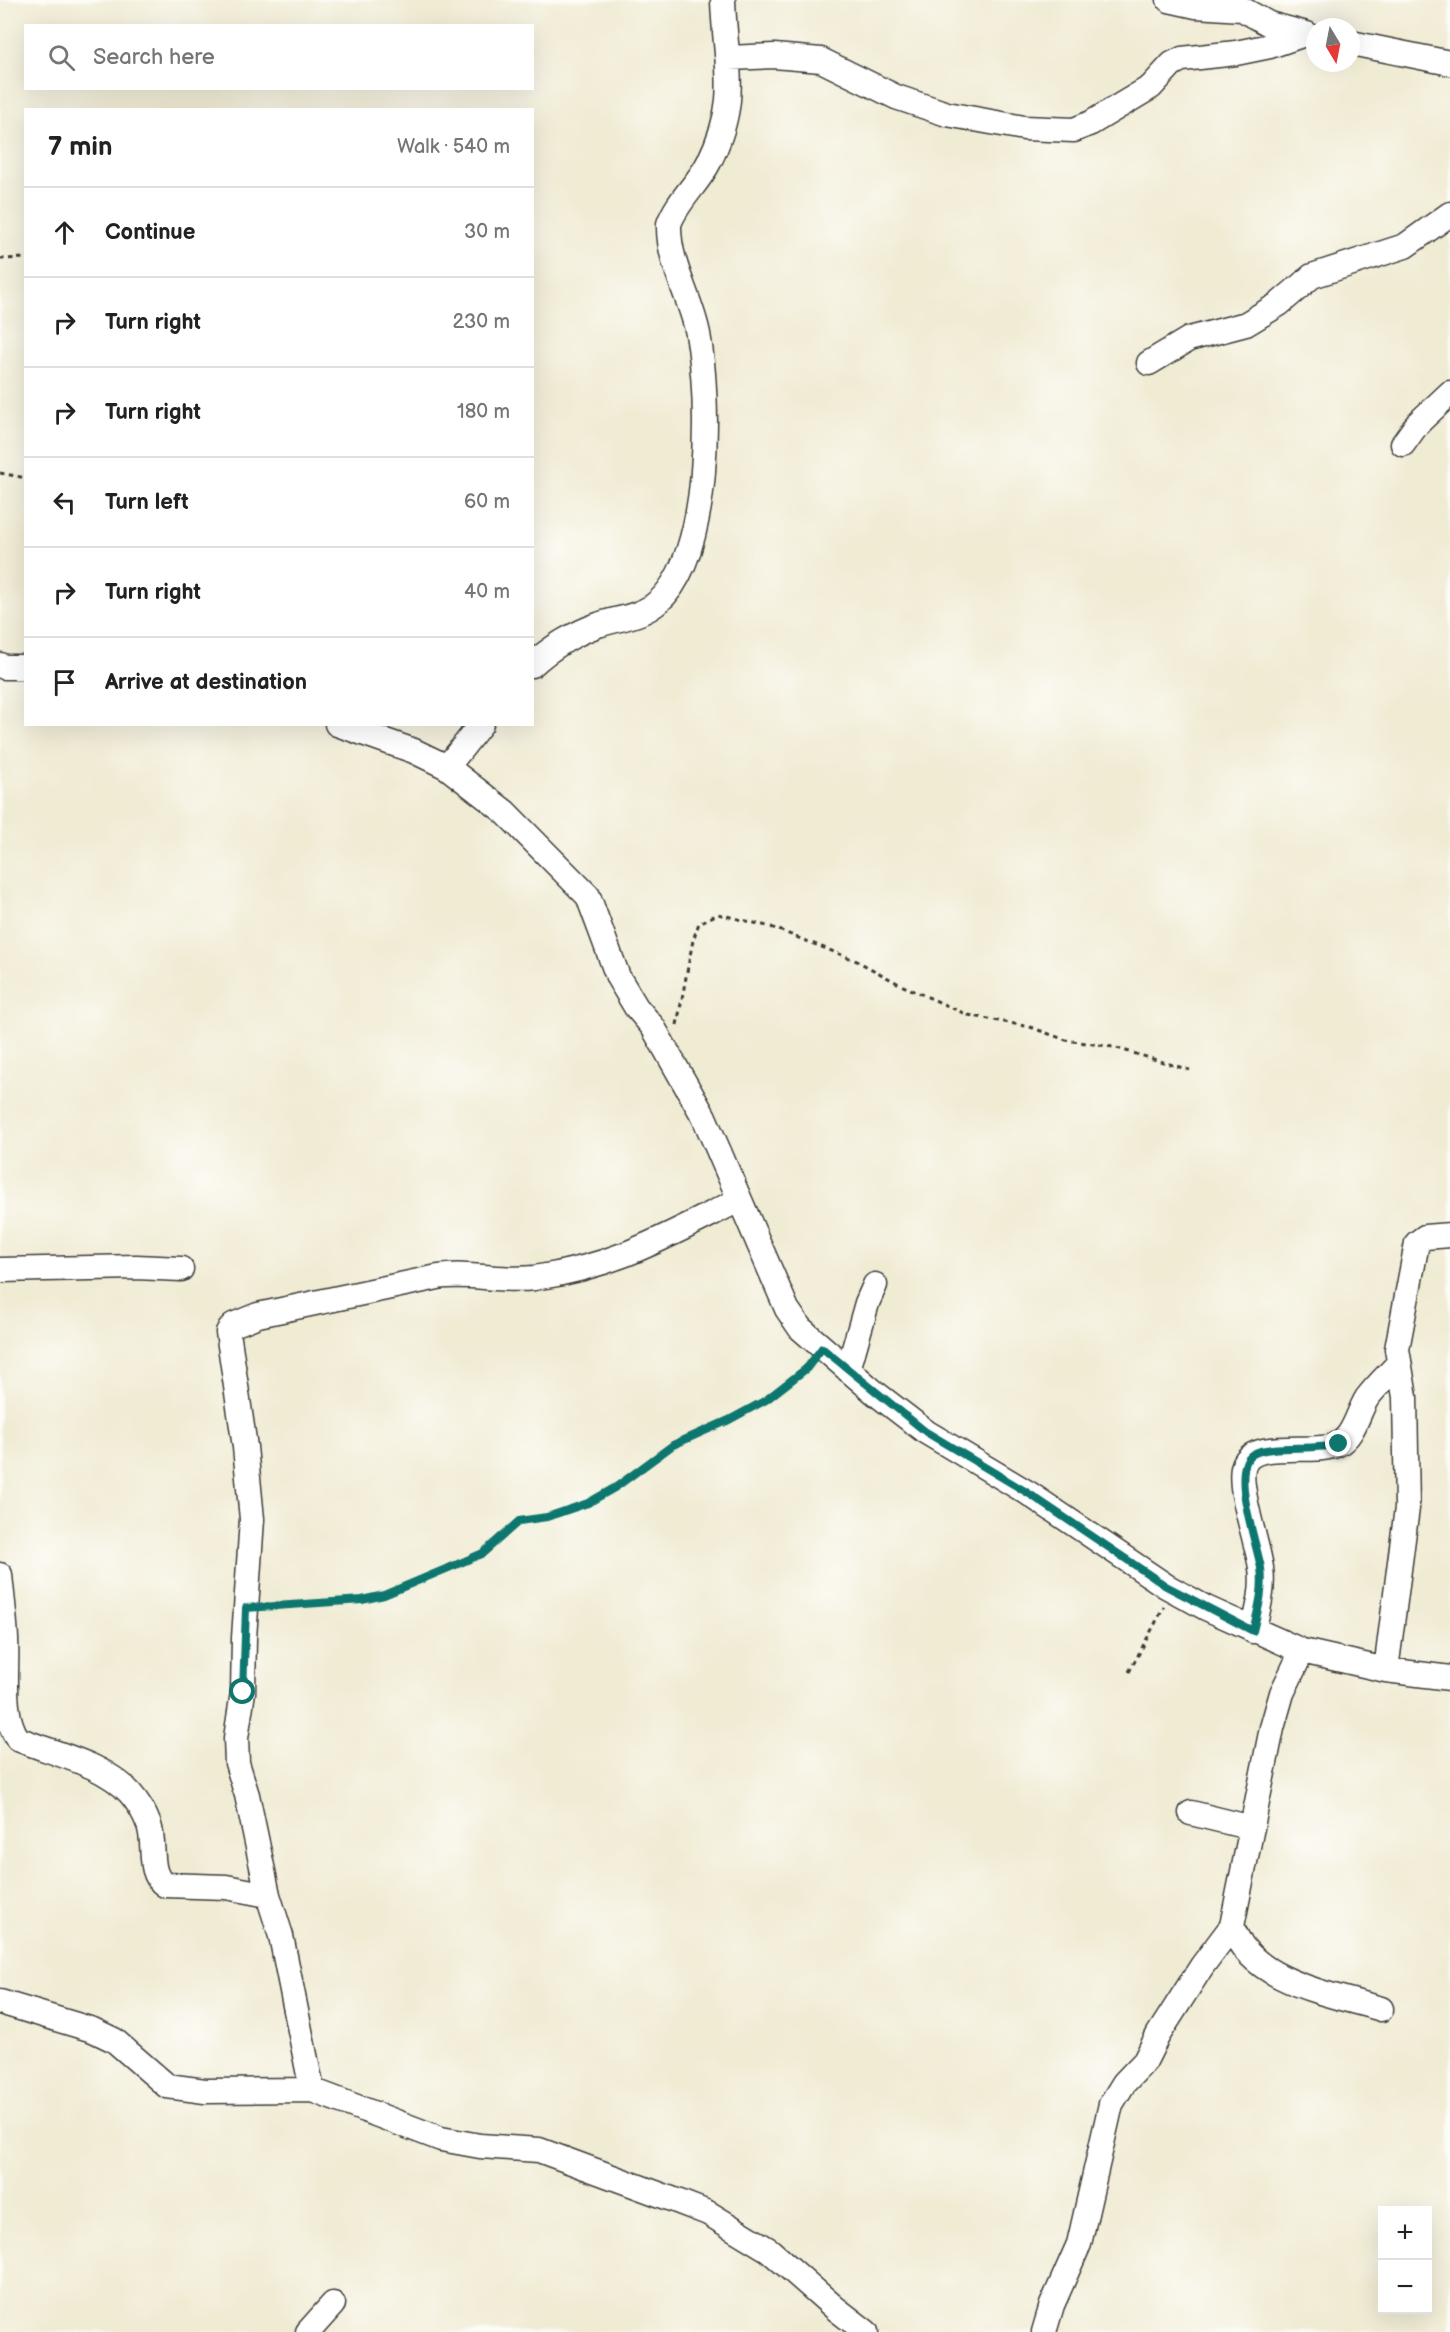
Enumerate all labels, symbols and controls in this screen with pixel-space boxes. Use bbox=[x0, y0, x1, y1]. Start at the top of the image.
north arrow bbox=[1306, 18, 1360, 72]
search box bbox=[24, 24, 534, 90]
icon: search bbox=[45, 41, 78, 74]
text: Search here bbox=[93, 44, 215, 71]
text: 7 min bbox=[48, 132, 112, 163]
text: Walk · 540 m bbox=[397, 135, 510, 159]
icon: ahead bbox=[48, 216, 81, 249]
text: Continue bbox=[105, 219, 195, 246]
text: 30 m bbox=[464, 220, 510, 244]
icon: right bbox=[48, 306, 81, 339]
text: Turn right bbox=[105, 309, 201, 336]
text: 230 m bbox=[453, 310, 510, 334]
icon: right bbox=[48, 396, 81, 429]
text: Turn right bbox=[105, 399, 201, 426]
text: 180 m bbox=[457, 400, 510, 424]
icon: left bbox=[48, 486, 81, 519]
text: Turn left bbox=[105, 489, 189, 516]
text: 60 m bbox=[464, 490, 510, 514]
icon: right bbox=[48, 576, 81, 609]
text: Turn right bbox=[105, 579, 201, 606]
text: 40 m bbox=[464, 580, 510, 604]
icon: arrive bbox=[48, 666, 81, 699]
text: Arrive at destination bbox=[105, 669, 307, 696]
route end bbox=[1325, 1430, 1351, 1456]
route start bbox=[229, 1678, 255, 1704]
map controls bbox=[1378, 2206, 1432, 2314]
button: + bbox=[1378, 2206, 1432, 2260]
button: − bbox=[1378, 2260, 1432, 2314]

